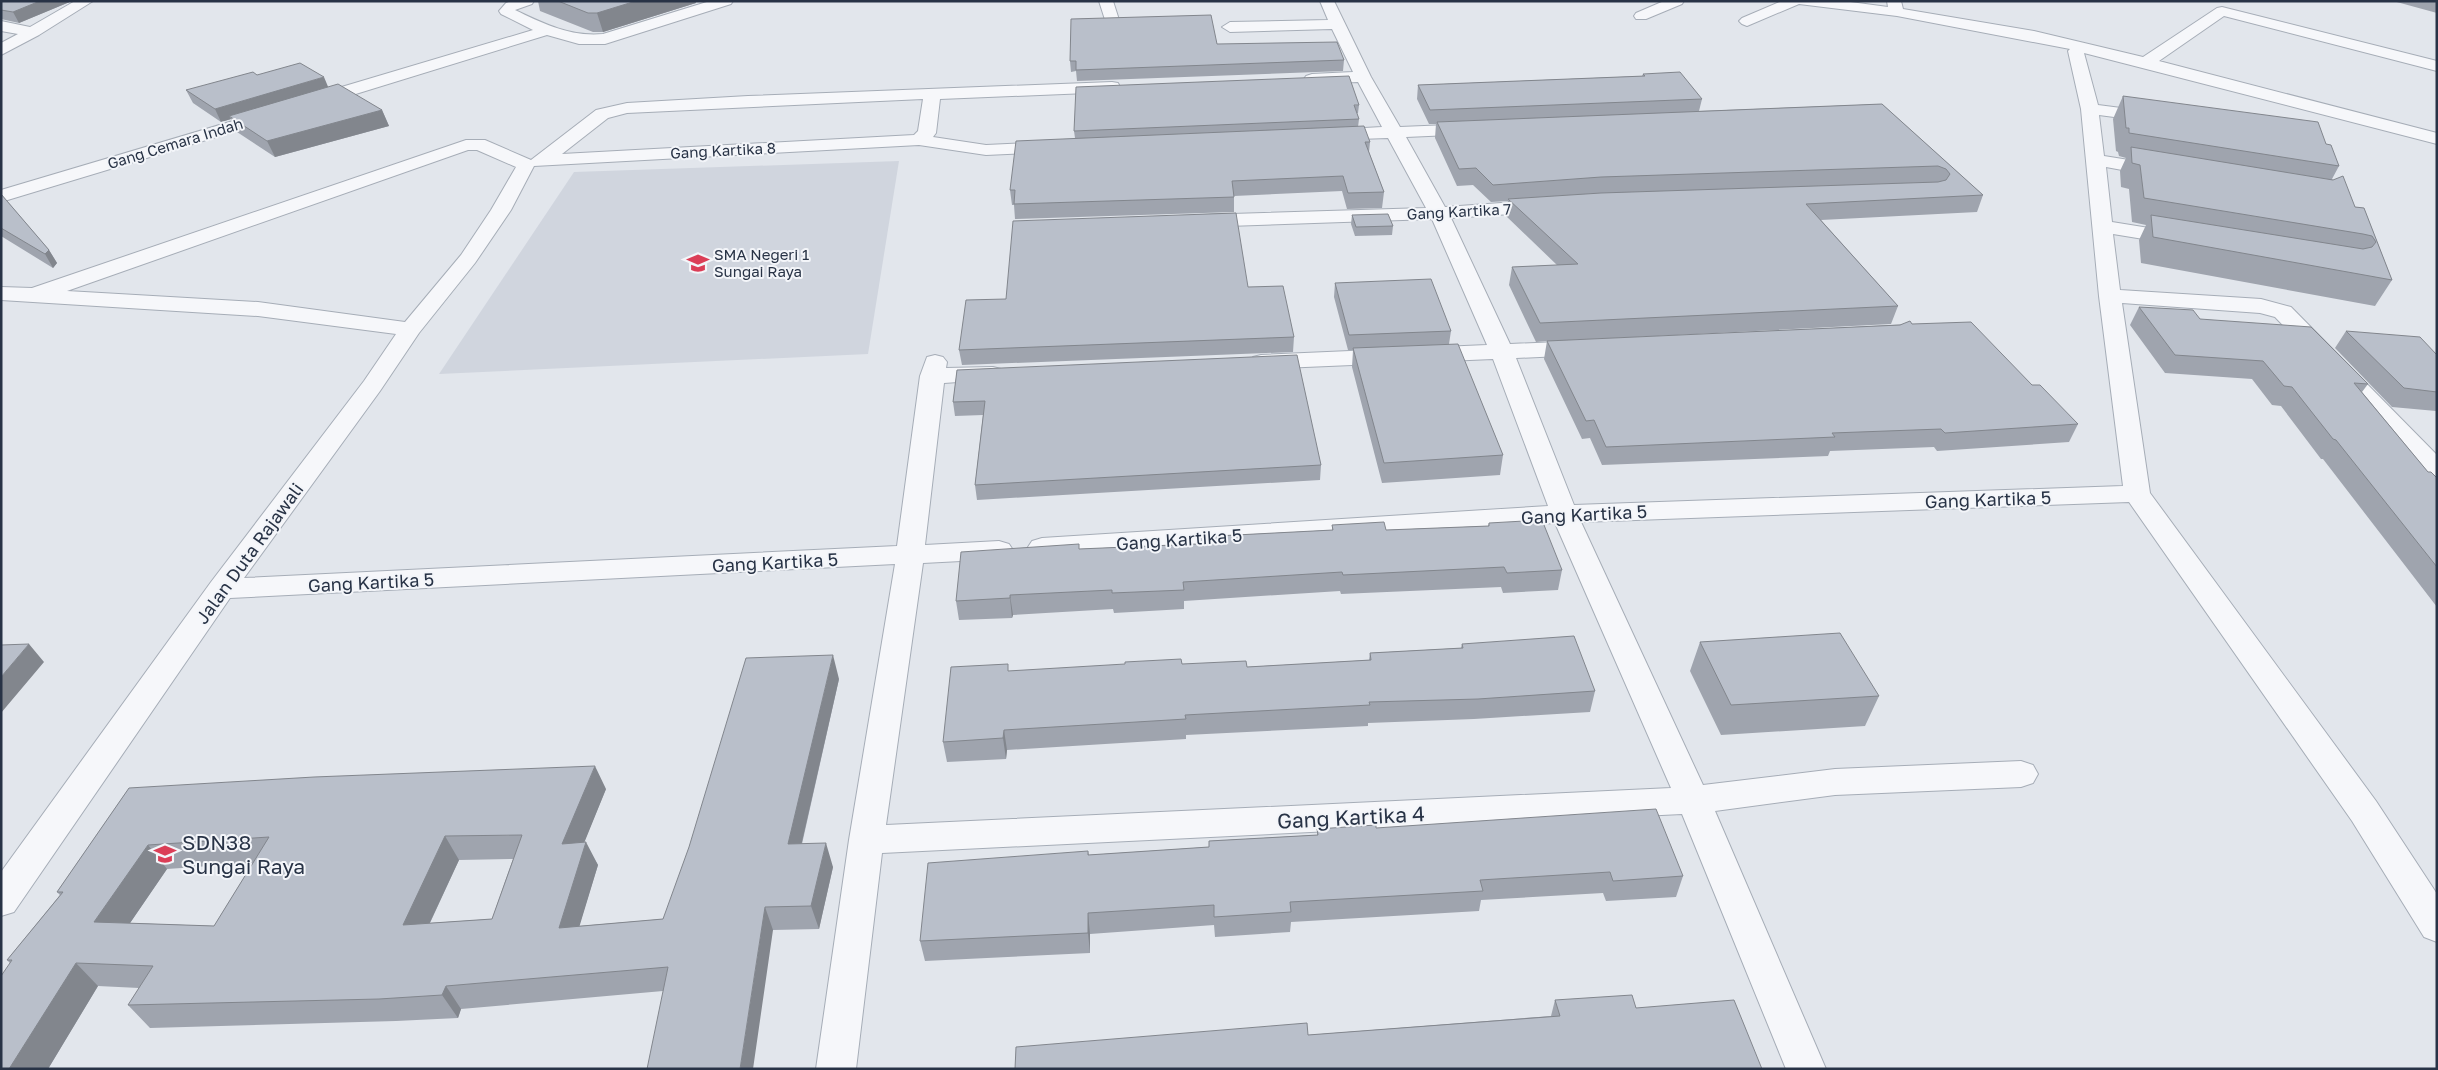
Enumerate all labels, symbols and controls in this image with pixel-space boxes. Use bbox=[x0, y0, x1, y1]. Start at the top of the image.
street label: Gang Cemara Indah bbox=[105, 114, 245, 172]
street label: Gang Kartika 8 bbox=[670, 138, 776, 162]
street label: Gang Kartika 7 bbox=[1406, 199, 1512, 223]
place label: SMA Negeri 1 Sungai Raya bbox=[714, 245, 809, 280]
school or university icon: SMA Negeri 1 Sungai Raya bbox=[685, 250, 711, 276]
street label: Jalan Duta Rajawali bbox=[190, 478, 308, 628]
street label: Gang Kartika 5 bbox=[1924, 486, 2052, 512]
street label: Gang Kartika 5 bbox=[1520, 500, 1648, 528]
street label: Gang Kartika 5 bbox=[1115, 524, 1243, 554]
street label: Gang Kartika 5 bbox=[711, 548, 839, 576]
street label: Gang Kartika 5 bbox=[307, 568, 435, 596]
street label: Gang Kartika 4 bbox=[1276, 800, 1426, 834]
place label: SDN38 Sungai Raya bbox=[182, 829, 305, 879]
school or university icon: SDN38 Sungai Raya bbox=[152, 841, 178, 867]

